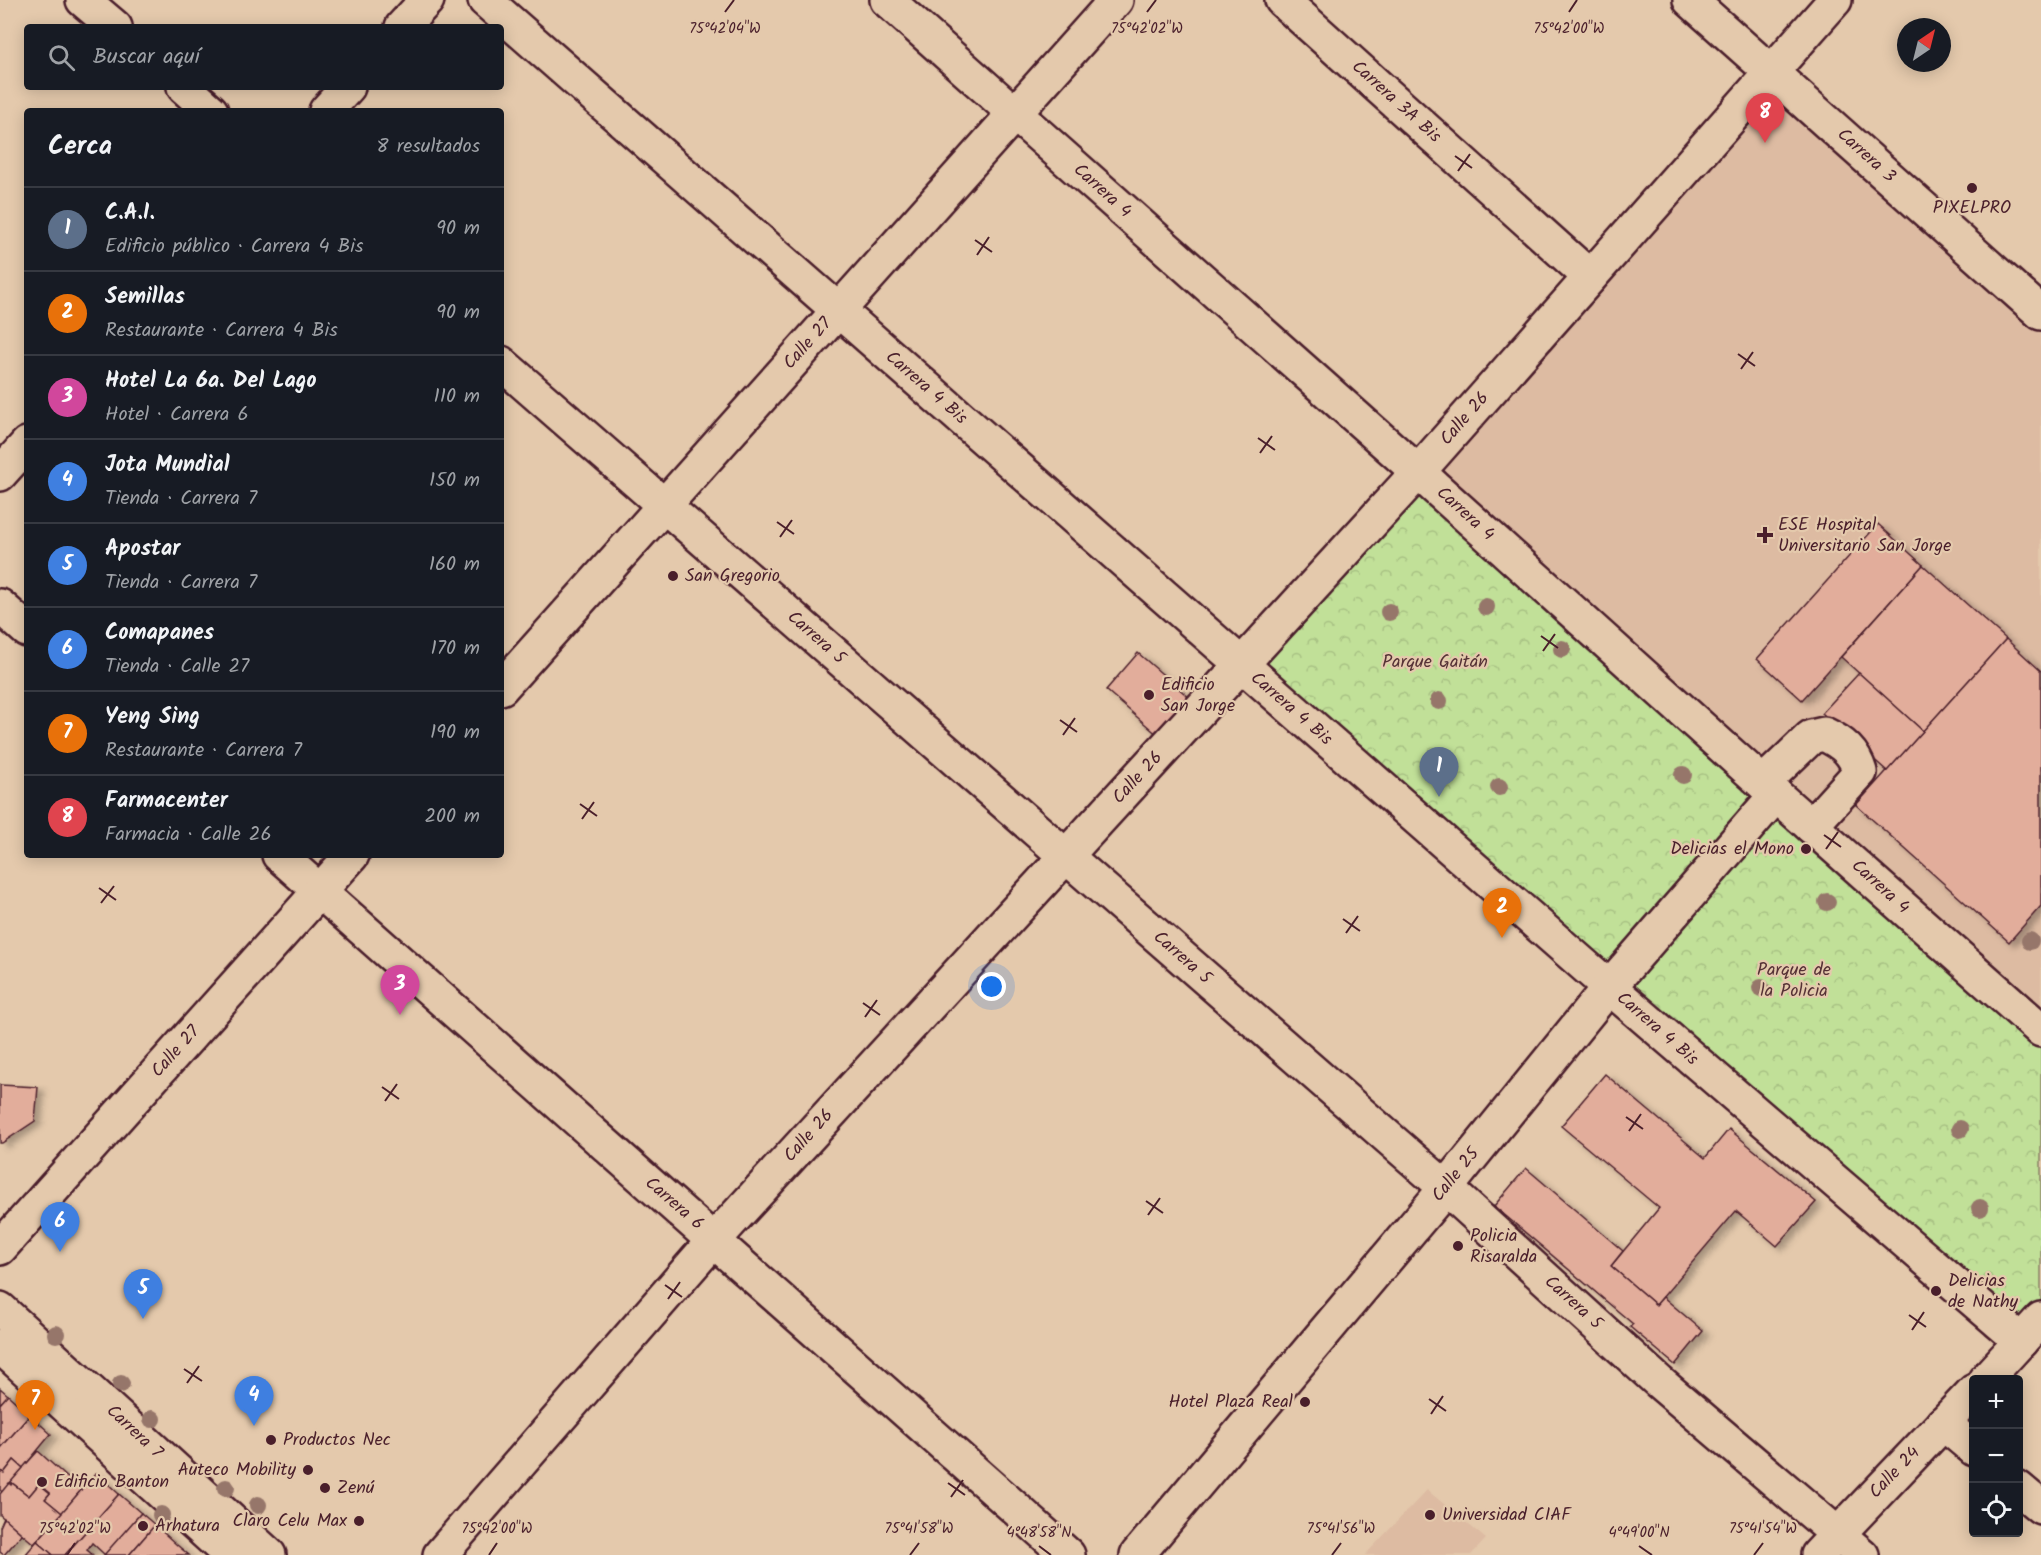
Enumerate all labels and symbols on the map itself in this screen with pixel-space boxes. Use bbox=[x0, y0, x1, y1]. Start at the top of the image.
text: 75°42'04"W bbox=[689, 17, 761, 41]
text: 75°42'02"W bbox=[1111, 17, 1183, 41]
text: 75°42'00"W bbox=[1534, 17, 1605, 41]
north arrow bbox=[1897, 18, 1951, 72]
street label: Carrera 3A Bis bbox=[1344, 54, 1448, 151]
pin: 8 bbox=[1746, 94, 1784, 143]
street label: Carrera 3 bbox=[1830, 121, 1902, 191]
street label: Carrera 4 bbox=[1066, 157, 1138, 226]
marker: PIXELPRO bbox=[1965, 181, 1979, 195]
place label: PIXELPRO bbox=[1933, 194, 2011, 223]
street label: Calle 27 bbox=[776, 311, 840, 377]
street label: Carrera 4 Bis bbox=[878, 344, 974, 432]
street label: Calle 26 bbox=[1433, 385, 1497, 453]
street label: Carrera 4 bbox=[1429, 480, 1501, 549]
place label: ESE Hospital Universitario San Jorge bbox=[1778, 511, 1951, 561]
marker: ESE Hospital Universitario San Jorge bbox=[1756, 526, 1774, 544]
place label: San Gregorio bbox=[685, 562, 780, 591]
marker: San Gregorio bbox=[666, 569, 680, 583]
street label: Carrera 5 bbox=[780, 604, 853, 673]
park label: Parque Gaitán bbox=[1382, 648, 1488, 677]
street label: Carrera 4 Bis bbox=[1243, 665, 1339, 753]
place label: Edificio San Jorge bbox=[1161, 671, 1235, 721]
marker: Edificio San Jorge bbox=[1142, 688, 1156, 702]
street label: Calle 26 bbox=[1106, 745, 1170, 811]
pin: 1 bbox=[1420, 748, 1458, 797]
place label: Delicias el Mono bbox=[1670, 835, 1794, 864]
marker: Delicias el Mono bbox=[1799, 842, 1813, 856]
street label: Carrera 4 bbox=[1844, 853, 1916, 922]
pin: 2 bbox=[1482, 888, 1522, 938]
street label: Carrera 5 bbox=[1146, 924, 1219, 993]
park label: Parque de la Policia bbox=[1757, 956, 1831, 1006]
pin: 3 bbox=[380, 966, 420, 1015]
your location bbox=[977, 972, 1006, 1001]
street label: Carrera 4 Bis bbox=[1609, 985, 1705, 1073]
street label: Calle 27 bbox=[144, 1019, 208, 1085]
street label: Calle 26 bbox=[777, 1103, 841, 1169]
street label: Calle 25 bbox=[1425, 1140, 1488, 1209]
street label: Carrera 6 bbox=[638, 1170, 710, 1238]
pin: 6 bbox=[40, 1202, 80, 1252]
place label: Policia Risaralda bbox=[1470, 1222, 1537, 1272]
marker: Policia Risaralda bbox=[1451, 1239, 1465, 1253]
place label: Delicias de Nathy bbox=[1948, 1267, 2019, 1317]
street label: Carrera 5 bbox=[1537, 1269, 1610, 1338]
pin: 5 bbox=[124, 1270, 162, 1319]
marker: Delicias de Nathy bbox=[1929, 1284, 1943, 1298]
pin: 4 bbox=[234, 1376, 274, 1426]
pin: 7 bbox=[15, 1380, 54, 1430]
place label: Hotel Plaza Real bbox=[1168, 1388, 1294, 1417]
marker: Hotel Plaza Real bbox=[1298, 1395, 1312, 1409]
street label: Carrera 7 bbox=[99, 1398, 170, 1467]
place label: Productos Nec bbox=[283, 1426, 391, 1455]
marker: Productos Nec bbox=[264, 1433, 278, 1447]
street label: Calle 24 bbox=[1862, 1440, 1928, 1506]
place label: Auteco Mobility bbox=[178, 1456, 297, 1485]
marker: Auteco Mobility bbox=[301, 1463, 315, 1477]
place label: Edificio Banton bbox=[54, 1468, 169, 1497]
place label: Zenú bbox=[337, 1474, 375, 1503]
marker: Edificio Banton bbox=[35, 1475, 49, 1489]
marker: Zenú bbox=[318, 1481, 332, 1495]
place label: Universidad CIAF bbox=[1442, 1501, 1572, 1530]
place label: Claro Celu Max bbox=[233, 1507, 347, 1536]
marker: Universidad CIAF bbox=[1423, 1508, 1437, 1522]
place label: Arhatura bbox=[155, 1512, 220, 1541]
marker: Claro Celu Max bbox=[352, 1514, 366, 1528]
text: 75°42'02"W bbox=[39, 1517, 111, 1541]
text: 75°42'00"W bbox=[462, 1517, 533, 1541]
text: 75°41'58"W bbox=[885, 1517, 954, 1541]
text: 75°41'56"W bbox=[1307, 1517, 1375, 1541]
text: 75°41'54"W bbox=[1729, 1517, 1797, 1541]
marker: Arhatura bbox=[136, 1519, 150, 1533]
text: 4°48'58"N bbox=[1006, 1521, 1072, 1545]
text: 4°49'00"N bbox=[1608, 1521, 1670, 1545]

